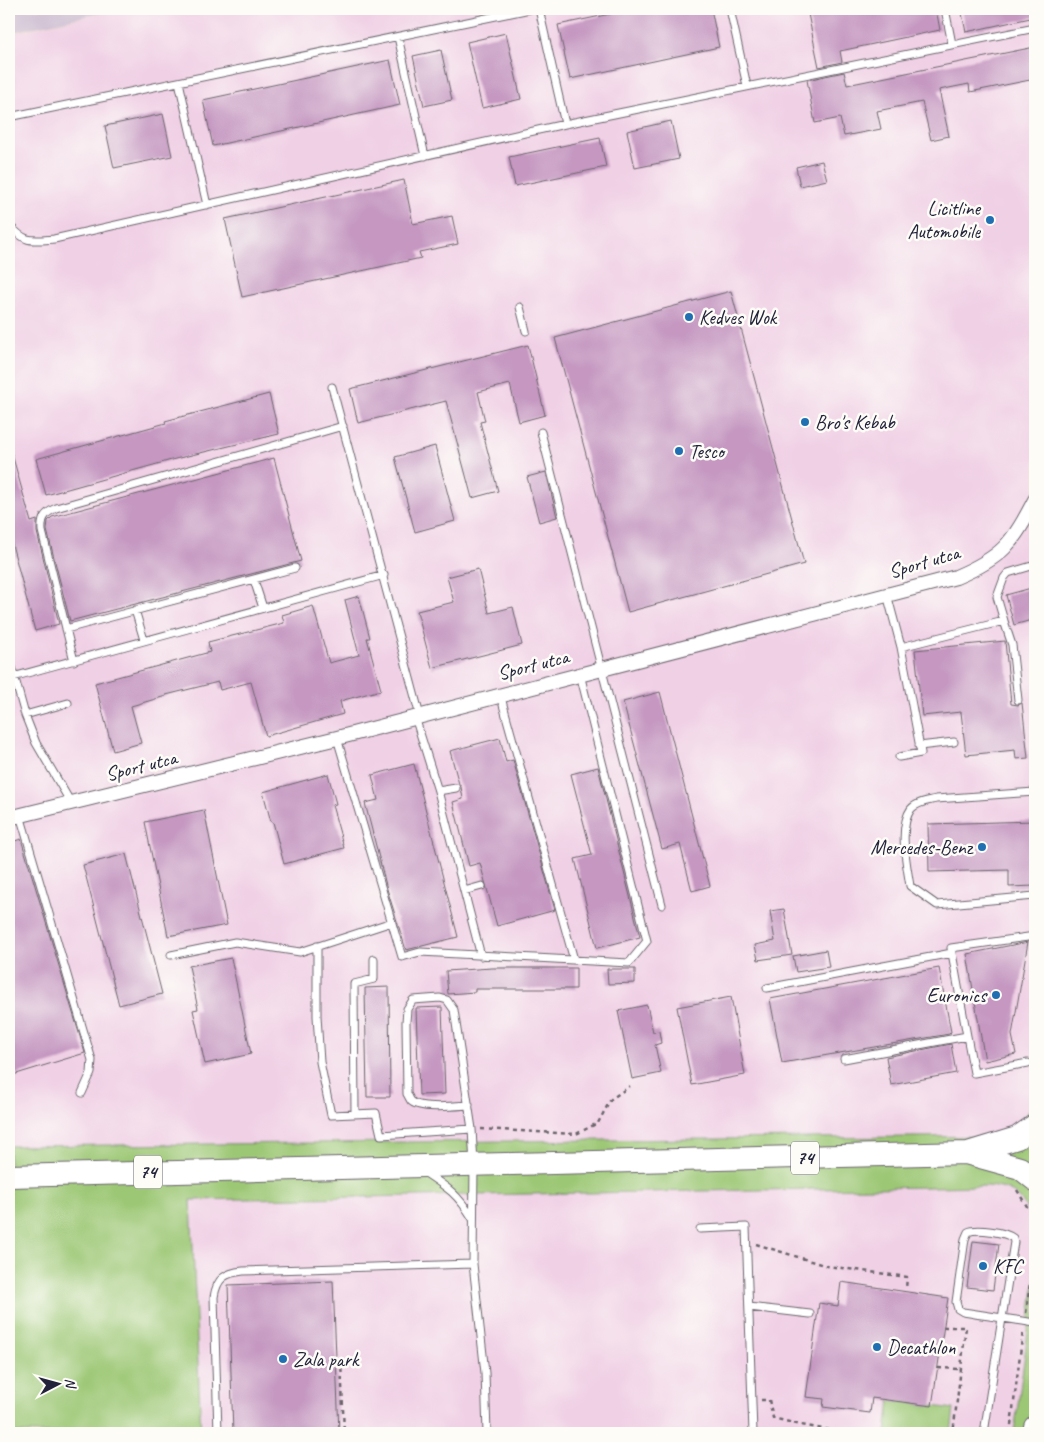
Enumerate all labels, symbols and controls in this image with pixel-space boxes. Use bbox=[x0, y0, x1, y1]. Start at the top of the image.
place label: Licitline Automobile bbox=[907, 196, 981, 244]
marker: Licitline Automobile bbox=[984, 214, 996, 226]
place label: Kedves Wok bbox=[699, 305, 778, 330]
marker: Kedves Wok bbox=[683, 311, 695, 323]
place label: Bro's Kebab bbox=[815, 410, 896, 435]
marker: Bro's Kebab bbox=[799, 416, 811, 428]
place label: Tesco bbox=[689, 439, 726, 464]
marker: Tesco bbox=[673, 445, 685, 457]
street label: Sport utca bbox=[886, 540, 964, 584]
street label: Sport utca bbox=[495, 644, 573, 686]
street label: Sport utca bbox=[103, 745, 181, 787]
place label: Mercedes-Benz bbox=[870, 835, 974, 860]
marker: Mercedes-Benz bbox=[976, 841, 988, 853]
place label: Euronics bbox=[927, 983, 988, 1008]
marker: Euronics bbox=[990, 989, 1002, 1001]
road number: 74 bbox=[791, 1142, 819, 1174]
road number: 74 bbox=[134, 1156, 162, 1188]
place label: KFC bbox=[993, 1254, 1024, 1279]
marker: KFC bbox=[977, 1260, 989, 1272]
place label: Decathlon bbox=[887, 1335, 957, 1360]
marker: Decathlon bbox=[871, 1341, 883, 1353]
place label: Zala park bbox=[293, 1347, 360, 1372]
marker: Zala park bbox=[277, 1353, 289, 1365]
north arrow bbox=[32, 1360, 82, 1410]
text: N bbox=[62, 1377, 80, 1390]

